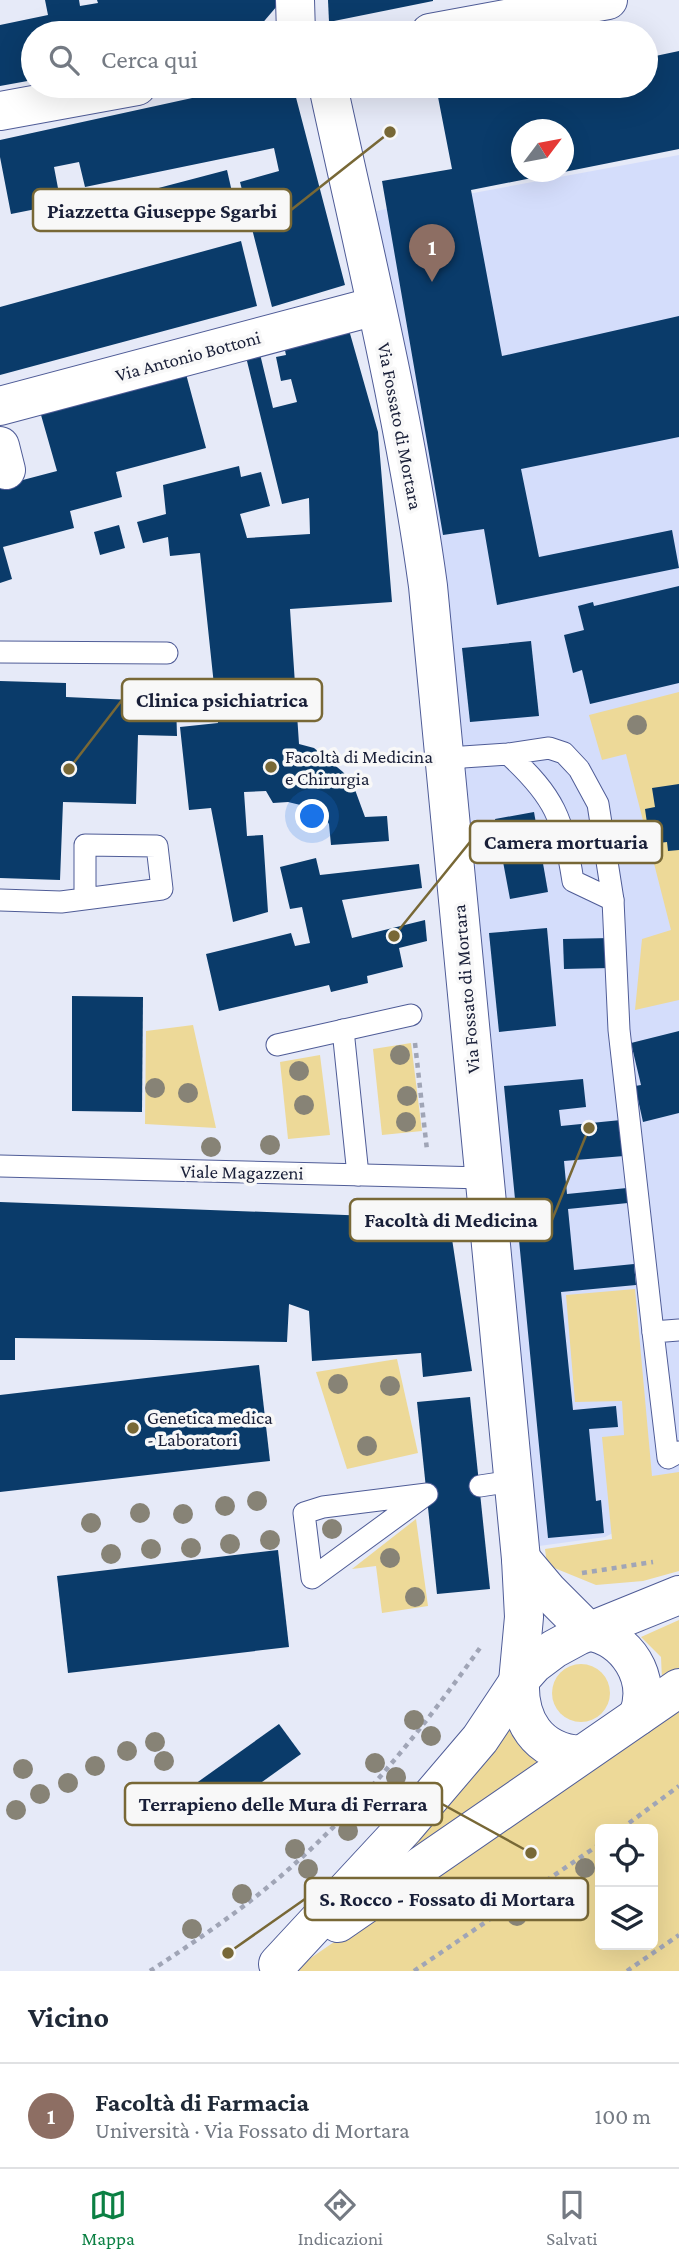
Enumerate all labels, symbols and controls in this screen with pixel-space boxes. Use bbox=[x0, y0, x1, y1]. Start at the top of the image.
search box bbox=[21, 21, 658, 98]
icon: search bbox=[45, 41, 83, 79]
text: Cerca qui bbox=[101, 45, 198, 74]
north arrow bbox=[511, 119, 574, 182]
callout: Piazzetta Giuseppe Sgarbi bbox=[33, 189, 291, 231]
text: Piazzetta Giuseppe Sgarbi bbox=[47, 199, 277, 223]
pin: 1 bbox=[409, 224, 455, 282]
street label: Via Antonio Bottoni bbox=[113, 327, 263, 385]
street label: Via Fossato di Mortara bbox=[373, 341, 427, 512]
callout: Clinica psichiatrica bbox=[122, 679, 322, 721]
text: Clinica psichiatrica bbox=[136, 688, 309, 712]
place label: Facoltà di Medicina e Chirurgia bbox=[285, 746, 433, 789]
marker: Facoltà di Medicina e Chirurgia bbox=[263, 759, 279, 775]
your location bbox=[295, 799, 329, 833]
callout: Camera mortuaria bbox=[470, 821, 662, 863]
text: Camera mortuaria bbox=[484, 830, 649, 854]
street label: Via Fossato di Mortara bbox=[448, 903, 484, 1074]
street label: Viale Magazzeni bbox=[180, 1160, 304, 1184]
callout: Facoltà di Medicina bbox=[350, 1199, 552, 1241]
text: Facoltà di Medicina bbox=[364, 1208, 539, 1232]
place label: Genetica medica - Laboratori bbox=[147, 1407, 273, 1450]
marker: Genetica medica - Laboratori bbox=[125, 1420, 141, 1436]
callout: Terrapieno delle Mura di Ferrara bbox=[125, 1783, 442, 1825]
text: Terrapieno delle Mura di Ferrara bbox=[139, 1792, 428, 1816]
map controls bbox=[595, 1824, 658, 1950]
button: locate bbox=[595, 1824, 658, 1887]
callout: S. Rocco - Fossato di Mortara bbox=[305, 1878, 588, 1920]
text: S. Rocco - Fossato di Mortara bbox=[319, 1887, 576, 1911]
button: layers bbox=[595, 1887, 658, 1950]
text: Vicino bbox=[28, 2000, 109, 2033]
text: Facoltà di Farmacia bbox=[95, 2088, 309, 2117]
text: 1 bbox=[47, 2103, 55, 2129]
text: 100 m bbox=[595, 2103, 651, 2129]
text: Università · Via Fossato di Mortara bbox=[95, 2117, 410, 2143]
tab: Mappa bbox=[82, 2186, 135, 2249]
tab: Indicazioni bbox=[298, 2186, 383, 2249]
tab: Salvati bbox=[546, 2186, 597, 2249]

